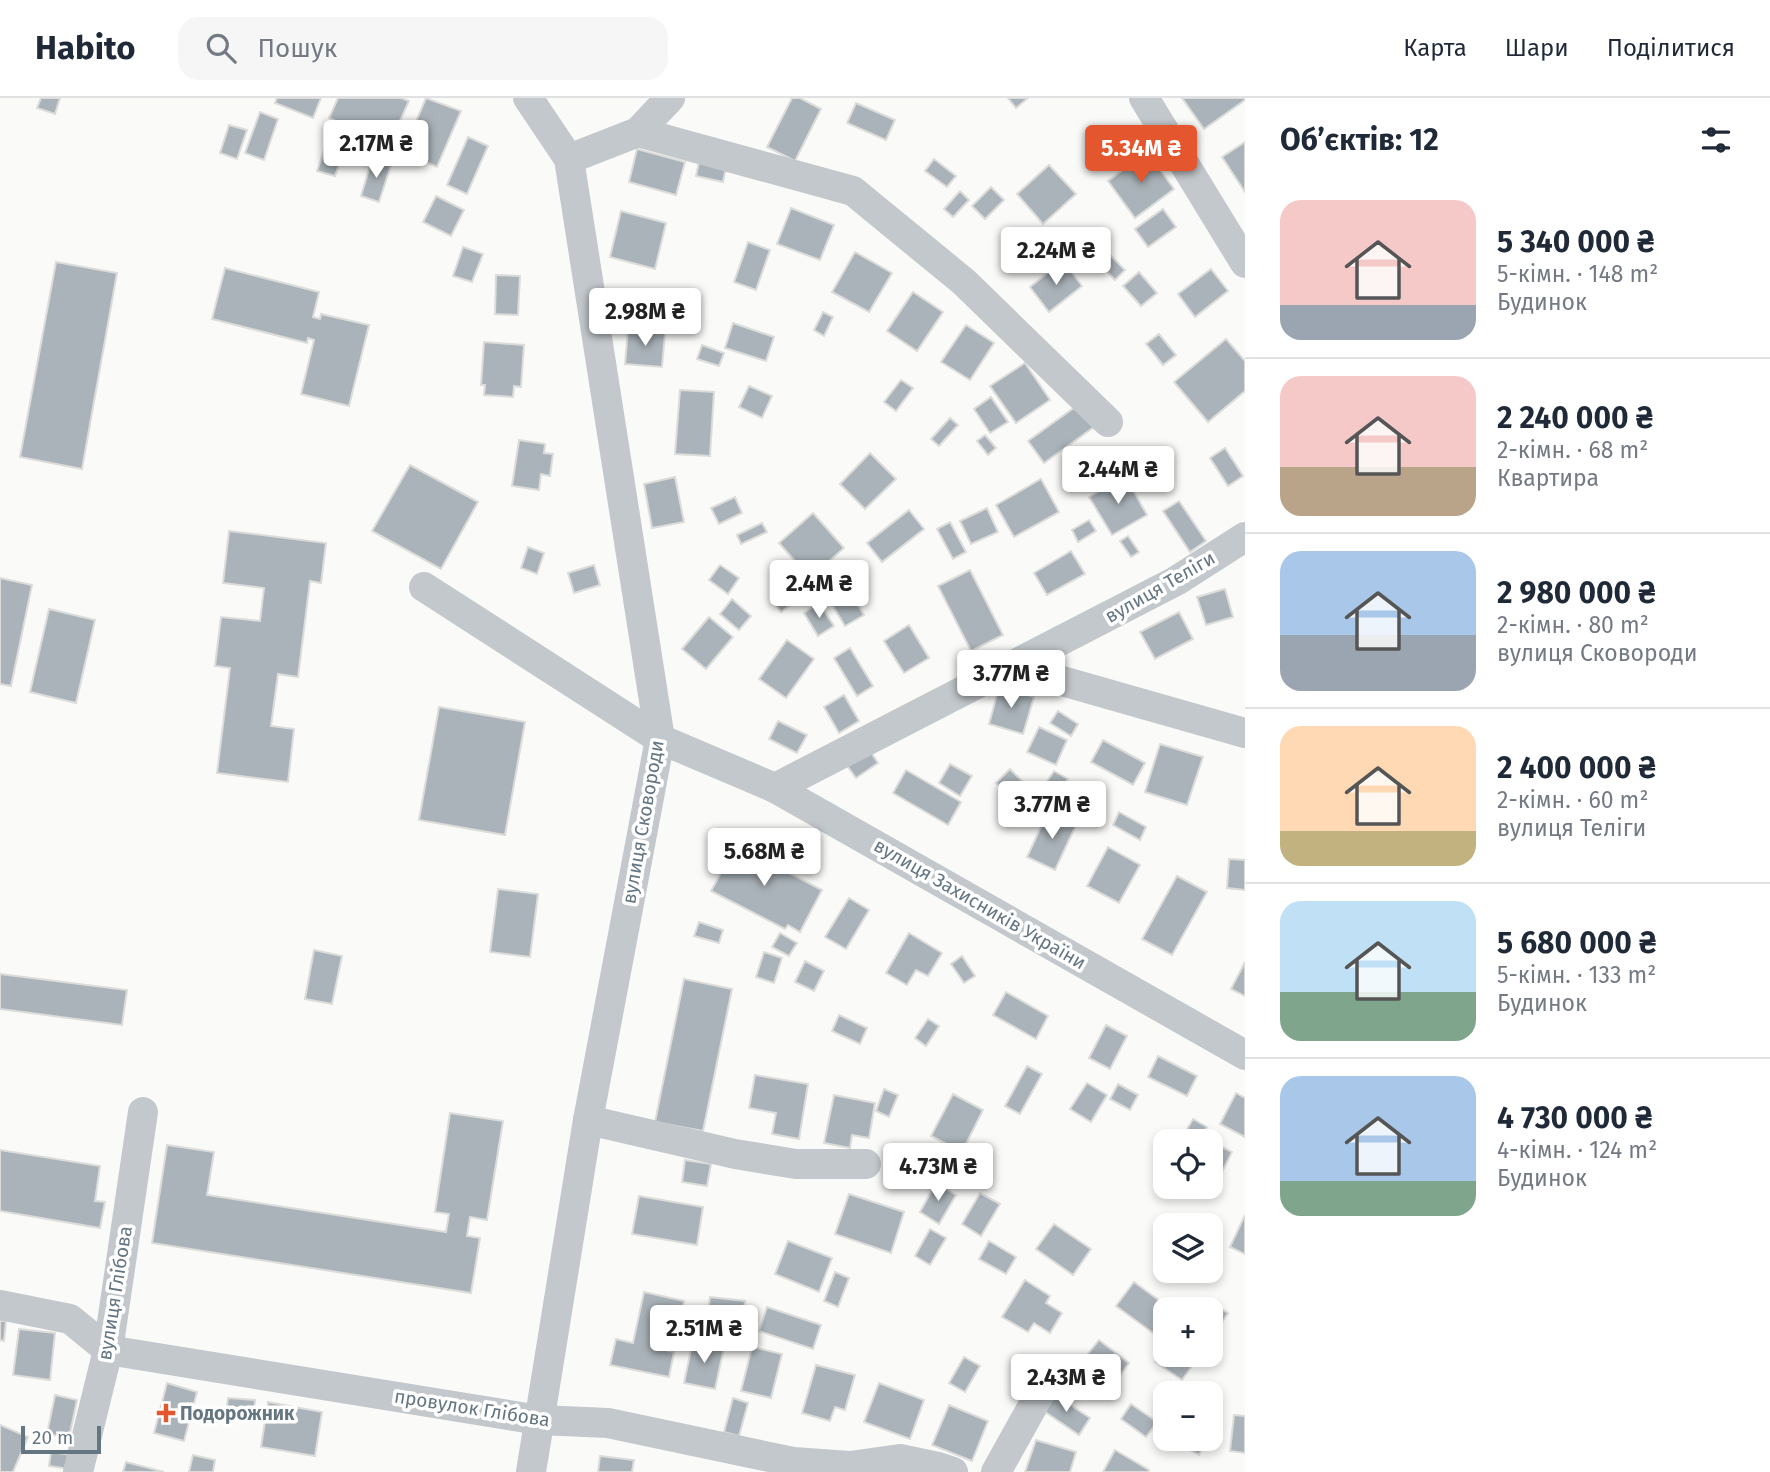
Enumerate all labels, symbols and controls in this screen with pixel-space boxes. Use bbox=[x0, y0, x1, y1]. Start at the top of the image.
search box bbox=[178, 17, 668, 80]
text: Habito bbox=[35, 28, 136, 68]
icon: search bbox=[202, 29, 240, 67]
text: Пошук bbox=[258, 33, 337, 64]
text: Карта bbox=[1403, 34, 1467, 62]
text: Шари bbox=[1505, 34, 1569, 62]
text: Поділитися bbox=[1607, 34, 1735, 62]
pin: 2.17M ₴ bbox=[311, 120, 441, 180]
icon: filters bbox=[1697, 121, 1735, 159]
text: Об’єктів: 12 bbox=[1280, 122, 1439, 158]
pin: 5.34M ₴ bbox=[1076, 126, 1206, 185]
text: 2.17M ₴ bbox=[339, 129, 413, 157]
text: 5.34M ₴ bbox=[1101, 134, 1181, 162]
text: 5 340 000 ₴ bbox=[1497, 224, 1654, 260]
pin: 2.24M ₴ bbox=[991, 228, 1121, 287]
icon: home bbox=[1336, 228, 1420, 312]
text: 2.24M ₴ bbox=[1017, 236, 1095, 264]
text: 5-кімн. · 148 m² bbox=[1497, 260, 1658, 288]
pin: 2.98M ₴ bbox=[580, 288, 710, 348]
text: Будинок bbox=[1497, 288, 1587, 316]
text: 2.98M ₴ bbox=[605, 297, 685, 325]
text: 2 240 000 ₴ bbox=[1497, 400, 1653, 436]
icon: home bbox=[1336, 404, 1420, 488]
text: 2-кімн. · 68 m² bbox=[1497, 436, 1648, 464]
pin: 2.44M ₴ bbox=[1053, 446, 1183, 506]
text: 2.44M ₴ bbox=[1078, 455, 1158, 483]
text: Квартира bbox=[1497, 464, 1599, 492]
street label: вулиця Теліги bbox=[1101, 546, 1219, 628]
pin: 2.4M ₴ bbox=[762, 560, 876, 620]
text: 2.4M ₴ bbox=[786, 569, 852, 597]
text: 2 980 000 ₴ bbox=[1497, 575, 1656, 611]
icon: home bbox=[1336, 579, 1420, 663]
text: 2-кімн. · 80 m² bbox=[1497, 611, 1649, 639]
text: вулиця Сковороди bbox=[1497, 639, 1698, 667]
pin: 3.77M ₴ bbox=[946, 650, 1076, 710]
text: 3.77M ₴ bbox=[973, 659, 1049, 687]
street label: вулиця Сковороди bbox=[617, 738, 669, 906]
text: 2 400 000 ₴ bbox=[1497, 750, 1656, 786]
icon: home bbox=[1336, 754, 1420, 838]
pin: 3.77M ₴ bbox=[987, 782, 1117, 841]
text: 2-кімн. · 60 m² bbox=[1497, 786, 1648, 814]
text: 3.77M ₴ bbox=[1014, 790, 1090, 818]
text: вулиця Теліги bbox=[1497, 814, 1646, 842]
pin: 5.68M ₴ bbox=[699, 828, 829, 888]
street label: вулиця Захисників України bbox=[870, 834, 1090, 974]
text: 5.68M ₴ bbox=[724, 837, 804, 865]
text: 5 680 000 ₴ bbox=[1497, 925, 1656, 961]
icon: home bbox=[1336, 929, 1420, 1013]
text: 5-кімн. · 133 m² bbox=[1497, 961, 1656, 989]
text: Будинок bbox=[1497, 989, 1587, 1017]
text: 4 730 000 ₴ bbox=[1497, 1100, 1652, 1136]
icon: home bbox=[1336, 1104, 1420, 1188]
map controls bbox=[1153, 1129, 1223, 1451]
button: locate bbox=[1153, 1129, 1223, 1199]
text: 4-кімн. · 124 m² bbox=[1497, 1136, 1657, 1164]
pin: 4.73M ₴ bbox=[873, 1144, 1003, 1203]
text: 4.73M ₴ bbox=[899, 1152, 977, 1180]
text: Будинок bbox=[1497, 1164, 1587, 1192]
button: layers bbox=[1153, 1213, 1223, 1283]
street label: вулиця Глібова bbox=[93, 1224, 137, 1362]
button: + bbox=[1153, 1297, 1223, 1367]
pin: 2.51M ₴ bbox=[639, 1306, 769, 1365]
text: 2.51M ₴ bbox=[666, 1314, 742, 1342]
pin: 2.43M ₴ bbox=[1001, 1354, 1131, 1414]
text: 2.43M ₴ bbox=[1027, 1363, 1105, 1391]
button: − bbox=[1153, 1381, 1223, 1451]
street label: провулок Глібова bbox=[393, 1384, 551, 1432]
place label: Подорожник bbox=[180, 1402, 295, 1425]
marker: Подорожник bbox=[158, 1405, 174, 1421]
scale bar bbox=[21, 1423, 102, 1455]
text: 20 m bbox=[32, 1426, 73, 1449]

